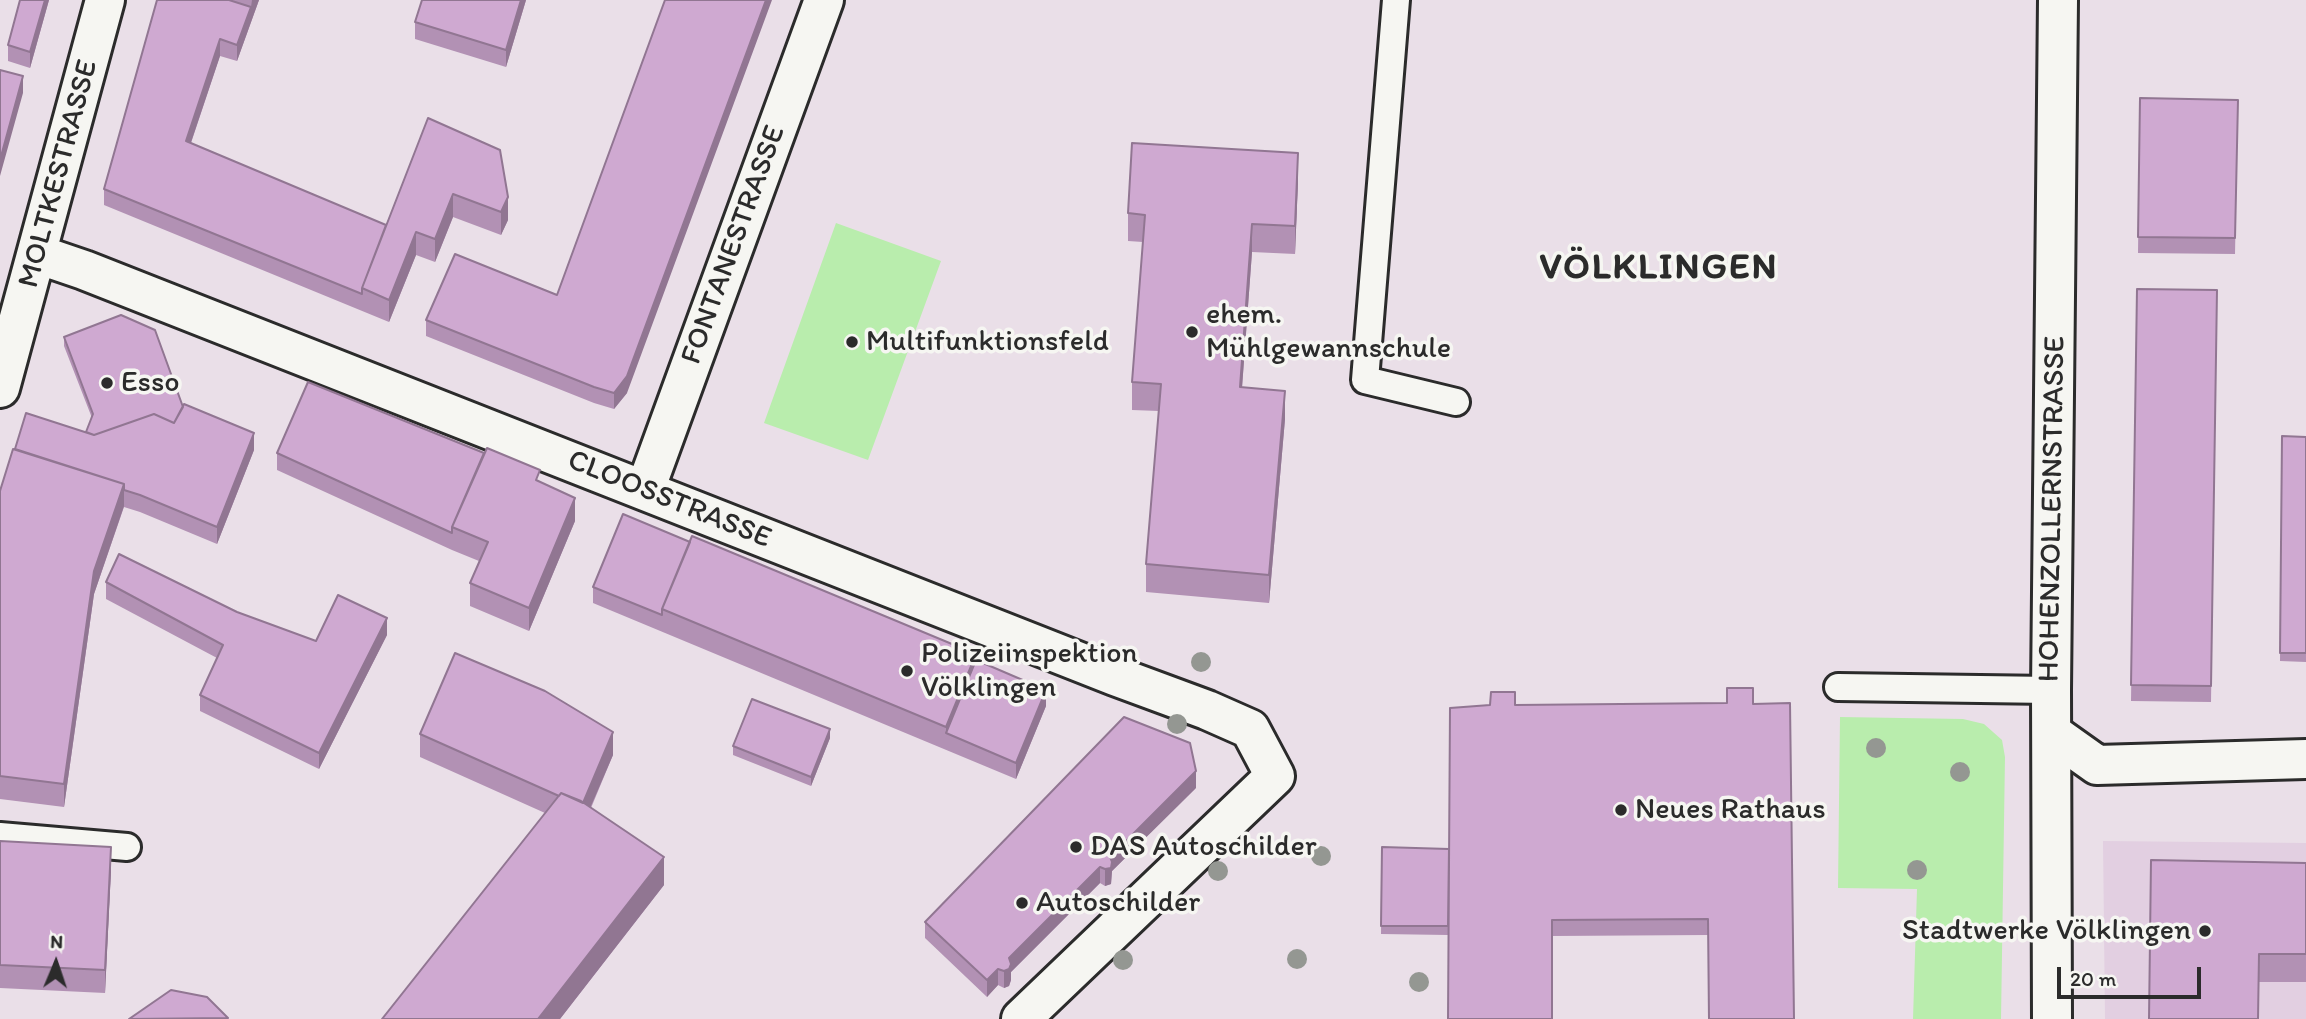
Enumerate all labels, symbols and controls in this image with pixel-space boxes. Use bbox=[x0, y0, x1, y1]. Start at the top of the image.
street label: MOLTKESTRASSE bbox=[11, 56, 107, 292]
street label: FONTANESTRASSE bbox=[674, 121, 794, 369]
district label: VÖLKLINGEN bbox=[1541, 247, 1777, 291]
place label: ehem. Mühlgewannschule bbox=[1206, 297, 1451, 368]
place label: Multifunktionsfeld bbox=[866, 324, 1109, 360]
marker: ehem. Mühlgewannschule bbox=[1184, 324, 1200, 340]
marker: Multifunktionsfeld bbox=[844, 334, 860, 350]
street label: HOHENZOLLERNSTRASSE bbox=[2032, 336, 2074, 682]
place label: Esso bbox=[121, 365, 180, 401]
marker: Esso bbox=[99, 375, 115, 391]
street label: CLOOSSTRASSE bbox=[562, 443, 776, 557]
place label: Polizeiinspektion Völklingen bbox=[921, 636, 1138, 706]
marker: Polizeiinspektion Völklingen bbox=[899, 663, 915, 679]
place label: Neues Rathaus bbox=[1635, 792, 1826, 828]
marker: Neues Rathaus bbox=[1613, 802, 1629, 818]
place label: DAS Autoschilder bbox=[1090, 829, 1317, 865]
marker: DAS Autoschilder bbox=[1068, 839, 1084, 855]
place label: Autoschilder bbox=[1036, 885, 1200, 921]
marker: Autoschilder bbox=[1014, 895, 1030, 911]
place label: Stadtwerke Völklingen bbox=[1902, 913, 2191, 949]
marker: Stadtwerke Völklingen bbox=[2197, 923, 2213, 939]
north arrow bbox=[21, 928, 91, 998]
text: N bbox=[50, 930, 64, 953]
scale bar bbox=[2061, 953, 2204, 997]
text: 20 m bbox=[2070, 966, 2116, 991]

